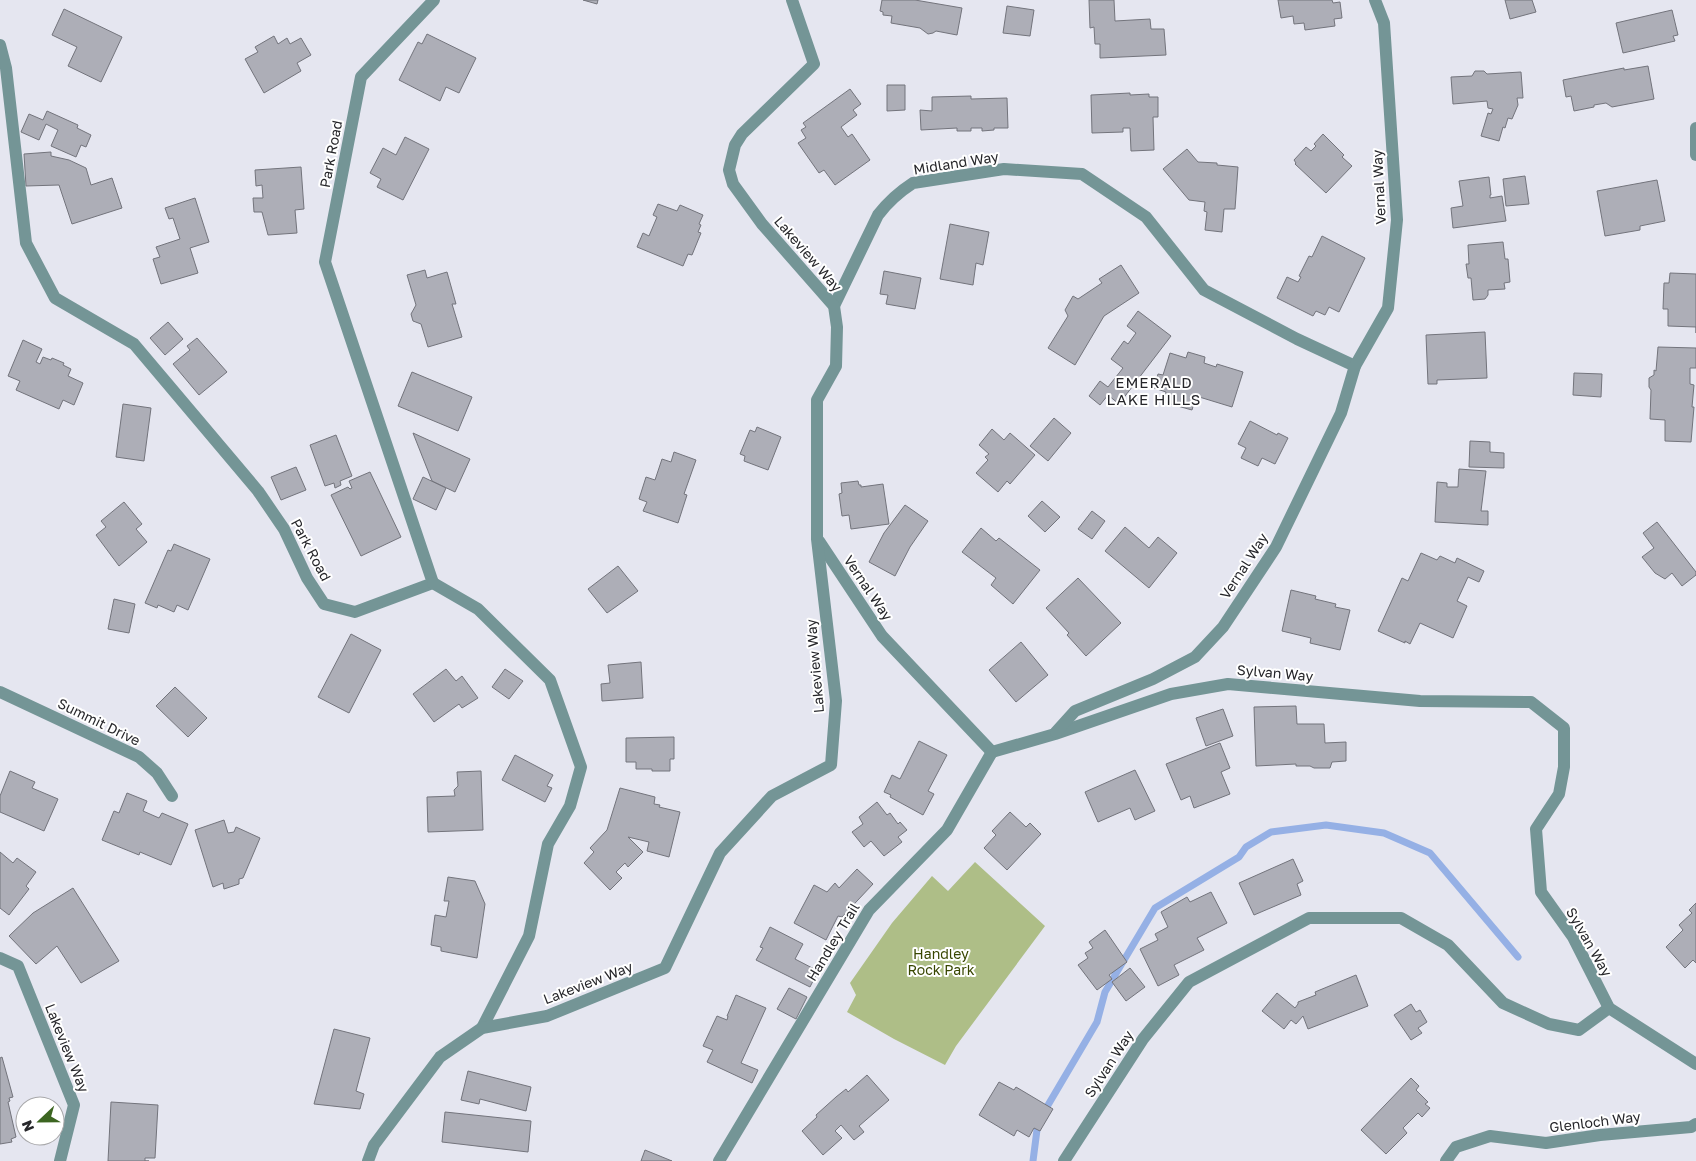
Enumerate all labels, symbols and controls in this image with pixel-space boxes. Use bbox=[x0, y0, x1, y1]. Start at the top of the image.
street label: Park Road bbox=[316, 119, 345, 189]
street label: Midland Way bbox=[912, 147, 1000, 178]
street label: Vernal Way bbox=[1368, 149, 1389, 225]
street label: Lakeview Way bbox=[771, 213, 846, 295]
district label: EMERALD LAKE HILLS bbox=[1107, 373, 1201, 408]
street label: Park Road bbox=[288, 516, 335, 584]
street label: Vernal Way bbox=[1216, 530, 1271, 602]
street label: Vernal Way bbox=[840, 552, 897, 624]
street label: Lakeview Way bbox=[802, 618, 827, 714]
street label: Sylvan Way bbox=[1236, 661, 1314, 684]
street label: Summit Drive bbox=[55, 694, 143, 749]
street label: Handley Trail bbox=[803, 900, 863, 984]
street label: Sylvan Way bbox=[1563, 904, 1616, 979]
park label: Handley Rock Park bbox=[907, 945, 975, 978]
street label: Lakeview Way bbox=[541, 958, 635, 1007]
street label: Lakeview Way bbox=[42, 1001, 93, 1095]
street label: Sylvan Way bbox=[1081, 1027, 1137, 1101]
north arrow bbox=[15, 1096, 65, 1146]
street label: Glenloch Way bbox=[1548, 1107, 1642, 1136]
text: N bbox=[18, 1118, 37, 1134]

